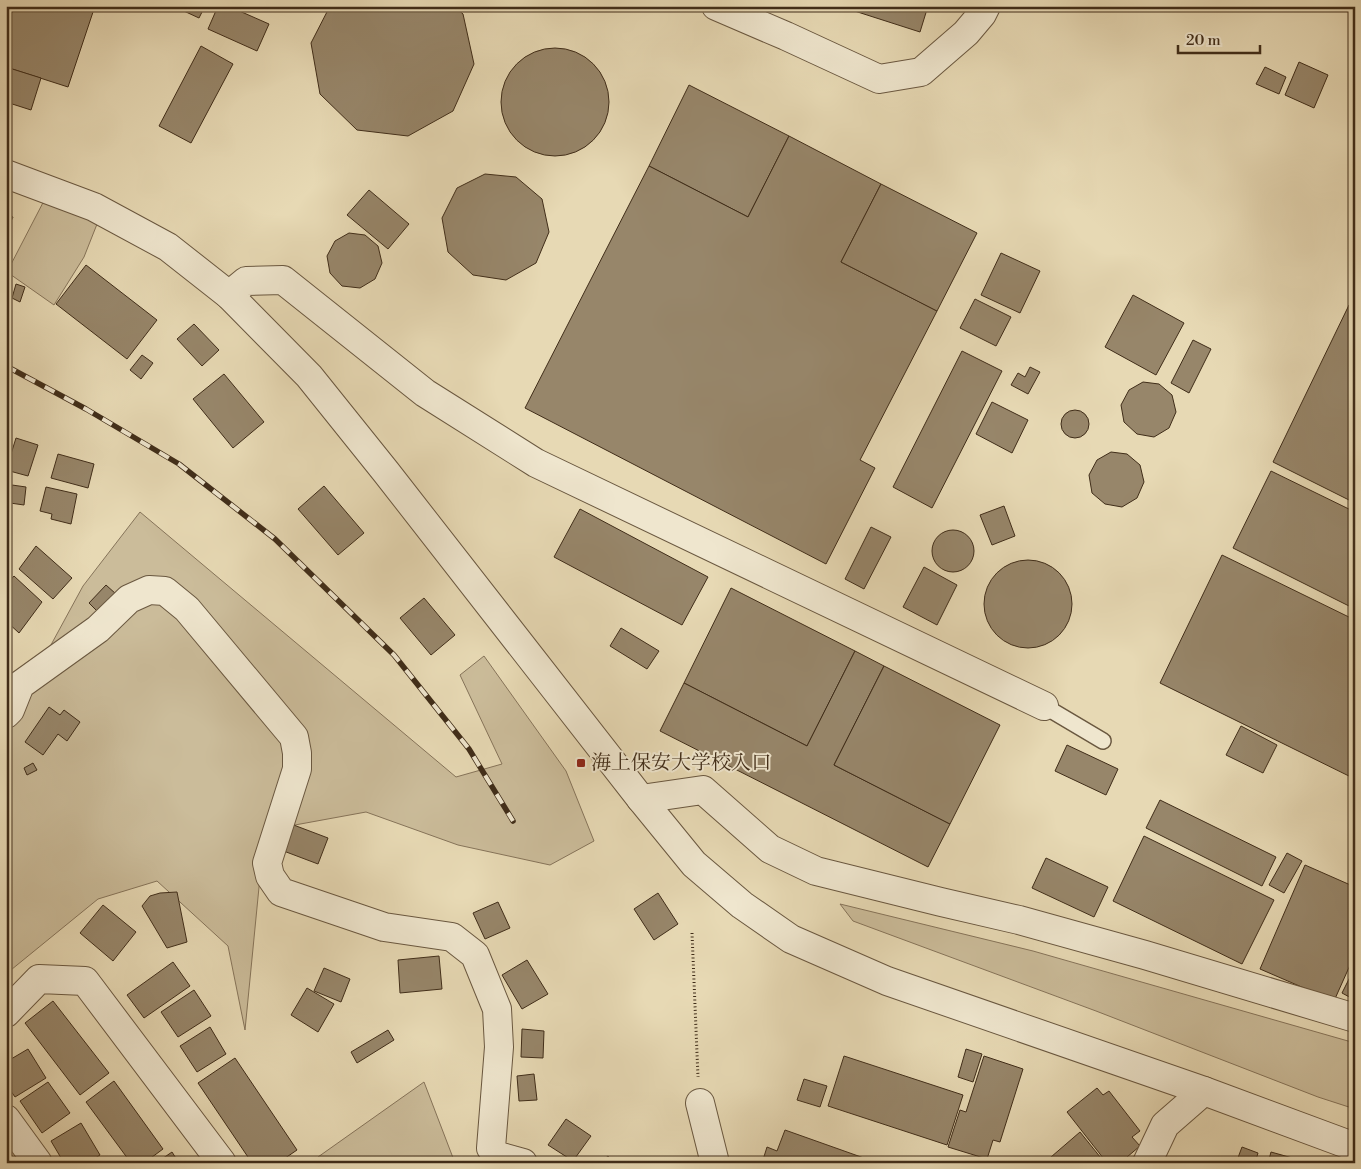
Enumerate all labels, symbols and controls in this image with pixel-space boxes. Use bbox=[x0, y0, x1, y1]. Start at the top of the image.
scale bar bbox=[1178, 22, 1261, 54]
text: 20 m bbox=[1186, 31, 1221, 50]
place label: 海上保安大学校入口 bbox=[591, 751, 771, 776]
marker: 海上保安大学校入口 bbox=[575, 757, 587, 769]

